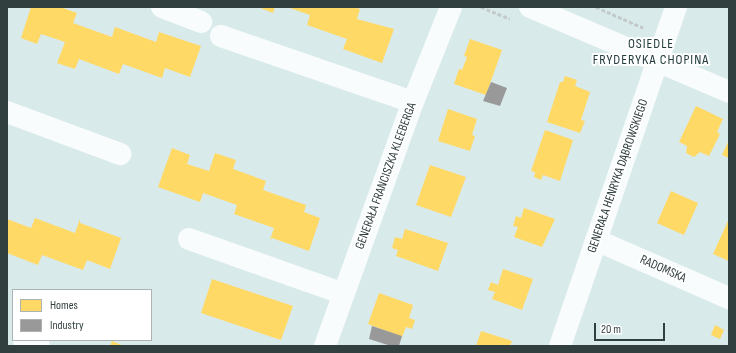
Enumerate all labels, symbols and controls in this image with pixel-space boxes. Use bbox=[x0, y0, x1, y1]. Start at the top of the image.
district label: OSIEDLE FRYDERYKA CHOPINA bbox=[593, 36, 709, 68]
street label: GENERAŁA HENRYKA DĄBROWSKIEGO bbox=[584, 97, 652, 255]
street label: GENERAŁA FRANCISZKA KLEEBERGA bbox=[352, 100, 420, 252]
street label: RADOMSKA bbox=[637, 252, 689, 286]
legend bbox=[12, 289, 152, 341]
text: Homes bbox=[50, 298, 78, 313]
scale bar bbox=[596, 315, 667, 341]
text: Industry bbox=[50, 318, 84, 333]
text: 20 m bbox=[601, 322, 621, 337]

